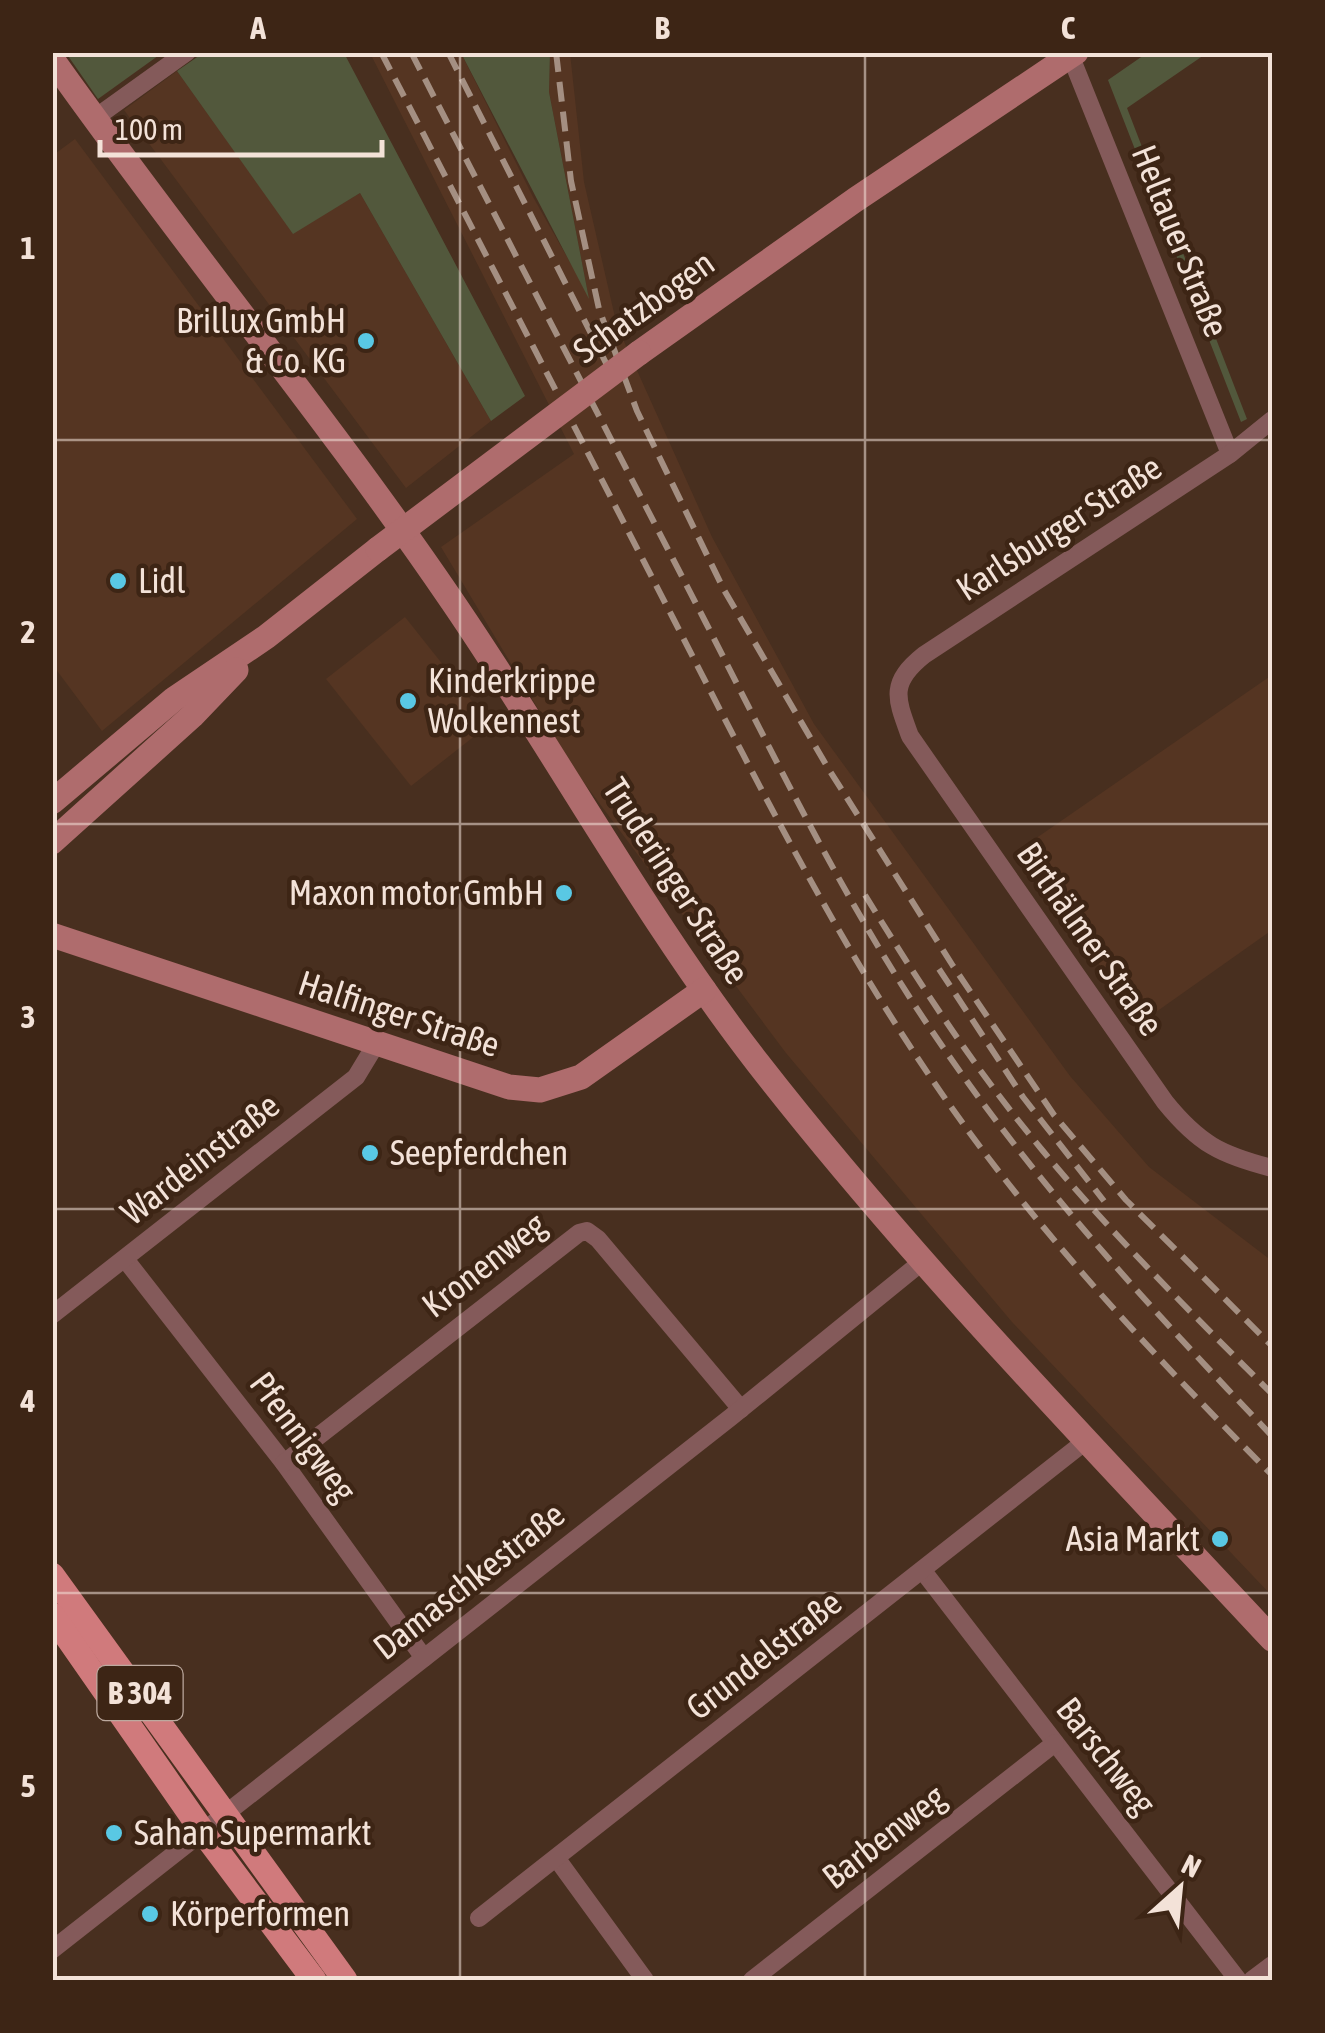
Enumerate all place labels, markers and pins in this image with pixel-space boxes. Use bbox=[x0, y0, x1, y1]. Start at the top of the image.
place label: Brillux GmbH & Co. KG bbox=[176, 300, 346, 380]
marker: Brillux GmbH & Co. KG bbox=[355, 330, 377, 352]
place label: Lidl bbox=[138, 560, 185, 600]
marker: Lidl bbox=[107, 570, 129, 592]
place label: Kinderkrippe Wolkennest bbox=[428, 660, 596, 740]
marker: Kinderkrippe Wolkennest bbox=[397, 690, 419, 712]
place label: Maxon motor GmbH bbox=[289, 872, 544, 912]
marker: Maxon motor GmbH bbox=[553, 882, 575, 904]
place label: Seepferdchen bbox=[390, 1132, 568, 1172]
marker: Seepferdchen bbox=[359, 1142, 381, 1164]
place label: Asia Markt bbox=[1066, 1518, 1200, 1558]
marker: Asia Markt bbox=[1209, 1528, 1231, 1550]
place label: Sahan Supermarkt bbox=[134, 1812, 372, 1852]
marker: Sahan Supermarkt bbox=[103, 1822, 125, 1844]
place label: Körperformen bbox=[170, 1893, 350, 1933]
marker: Körperformen bbox=[139, 1903, 161, 1925]

